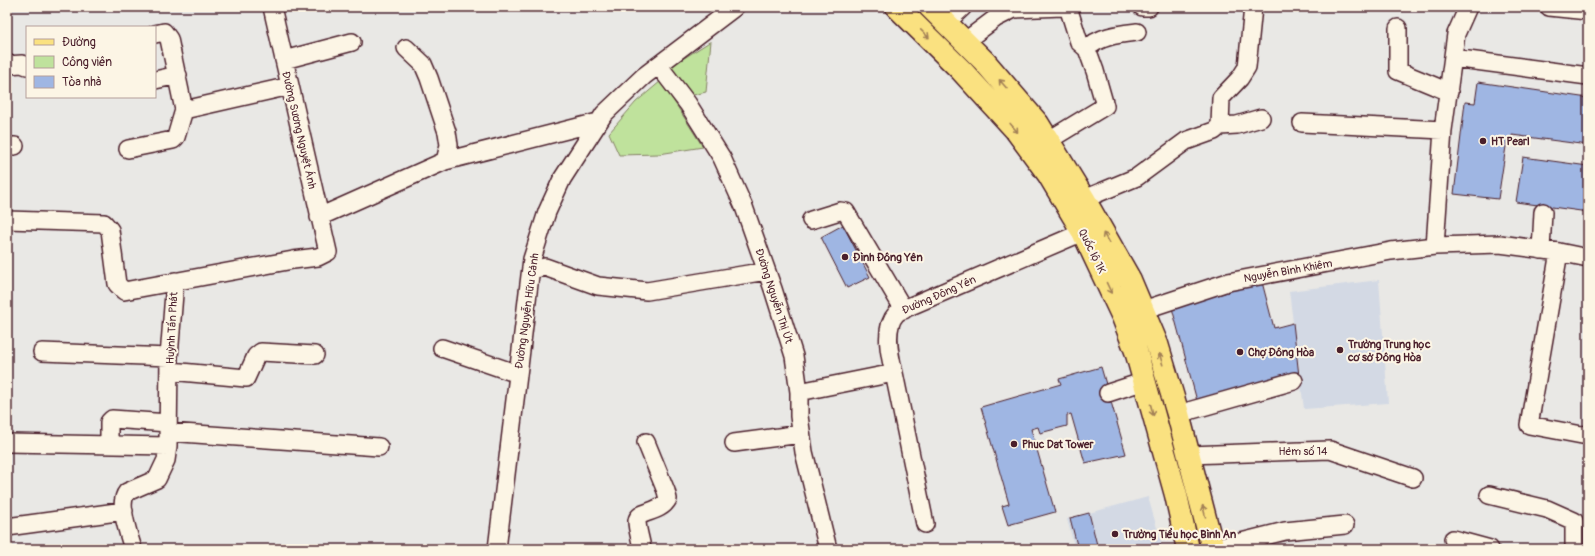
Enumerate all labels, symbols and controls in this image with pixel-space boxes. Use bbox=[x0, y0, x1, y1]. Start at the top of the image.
legend bbox=[26, 26, 156, 98]
one-way arrow bbox=[920, 29, 930, 39]
text: Đường bbox=[62, 35, 96, 50]
text: Công viên bbox=[62, 55, 112, 70]
street label: Đường Sương Nguyệt Ánh bbox=[279, 70, 319, 190]
text: Tòa nhà bbox=[62, 75, 102, 90]
one-way arrow bbox=[998, 78, 1007, 89]
one-way arrow bbox=[1010, 123, 1019, 134]
place label: HT Pearl bbox=[1491, 135, 1530, 148]
marker: HT Pearl bbox=[1478, 136, 1488, 146]
street label: Quốc lộ 1K bbox=[1076, 226, 1109, 276]
one-way arrow bbox=[1102, 232, 1109, 244]
street label: Đường Nguyễn Thị Út bbox=[753, 247, 797, 346]
place label: Đình Đông Yên bbox=[853, 251, 923, 264]
street label: Đường Nguyễn Hữu Cảnh bbox=[511, 252, 542, 370]
marker: Đình Đông Yên bbox=[840, 252, 850, 262]
street label: Nguyễn Bỉnh Khiêm bbox=[1242, 256, 1334, 285]
street label: Đường Đông Yên bbox=[900, 273, 978, 317]
one-way arrow bbox=[1106, 281, 1113, 293]
street label: Huỳnh Tấn Phát bbox=[164, 291, 180, 364]
place label: Trường Trung học cơ sở Đông Hòa bbox=[1347, 338, 1431, 364]
marker: Trường Trung học cơ sở Đông Hòa bbox=[1335, 345, 1345, 355]
place label: Chợ Đông Hòa bbox=[1248, 346, 1314, 359]
marker: Chợ Đông Hòa bbox=[1235, 347, 1245, 357]
one-way arrow bbox=[1157, 353, 1164, 366]
one-way arrow bbox=[1149, 403, 1157, 416]
place label: Phuc Dat Tower bbox=[1022, 438, 1094, 451]
marker: Phuc Dat Tower bbox=[1009, 439, 1019, 449]
street label: Hẻm số 14 bbox=[1279, 445, 1328, 458]
one-way arrow bbox=[1199, 505, 1207, 518]
place label: Trường Tiểu học Bình An bbox=[1122, 527, 1236, 541]
marker: Trường Tiểu học Bình An bbox=[1110, 529, 1120, 539]

